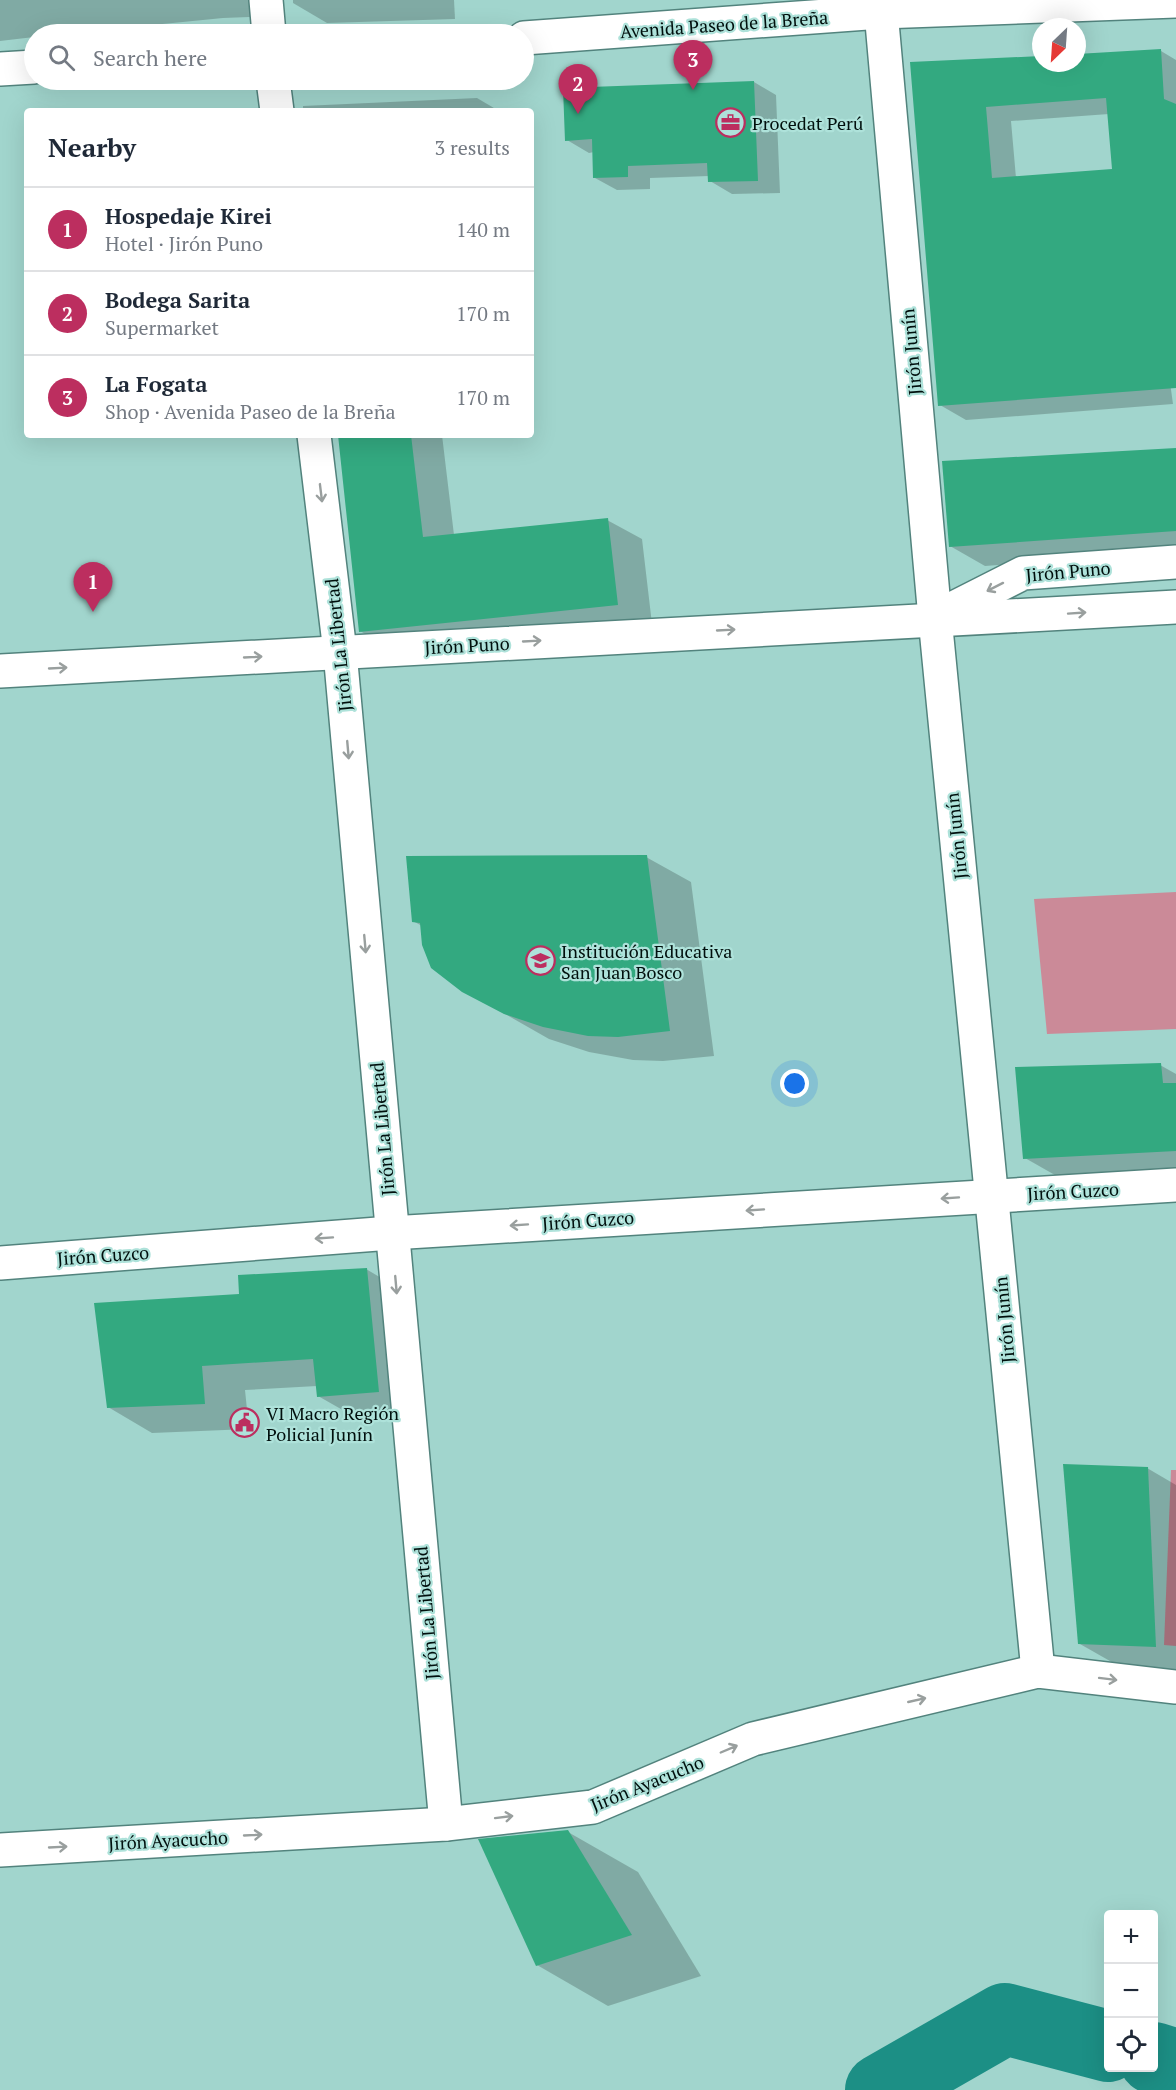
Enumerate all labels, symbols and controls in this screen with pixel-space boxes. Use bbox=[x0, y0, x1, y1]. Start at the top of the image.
street label: Avenida Paseo de la Breña bbox=[619, 5, 829, 43]
north arrow bbox=[1032, 18, 1086, 72]
search box bbox=[24, 24, 534, 90]
pin: 3 bbox=[674, 40, 712, 90]
icon: search bbox=[45, 41, 78, 74]
text: Search here bbox=[93, 43, 207, 72]
pin: 2 bbox=[558, 64, 598, 114]
office icon: Procedat Perú bbox=[715, 107, 747, 139]
place label: Procedat Perú bbox=[752, 111, 863, 135]
text: Nearby bbox=[48, 130, 136, 164]
text: 3 results bbox=[435, 134, 510, 161]
text: Hospedaje Kirei bbox=[105, 201, 272, 230]
text: 1 bbox=[62, 216, 73, 243]
text: 140 m bbox=[456, 216, 510, 243]
text: Hotel · Jirón Puno bbox=[105, 230, 263, 257]
text: Bodega Sarita bbox=[105, 285, 250, 314]
text: 2 bbox=[62, 300, 73, 327]
text: 170 m bbox=[456, 300, 510, 327]
street label: Jirón Junín bbox=[895, 307, 927, 396]
text: Supermarket bbox=[105, 314, 219, 341]
text: La Fogata bbox=[105, 369, 207, 398]
text: 3 bbox=[62, 384, 73, 411]
text: 170 m bbox=[456, 384, 510, 411]
text: Shop · Avenida Paseo de la Breña bbox=[105, 398, 396, 425]
one-way arrow bbox=[316, 483, 327, 503]
street label: Jirón Puno bbox=[1025, 555, 1112, 587]
pin: 1 bbox=[74, 562, 112, 612]
street label: Jirón La Libertad bbox=[319, 577, 357, 713]
one-way arrow bbox=[987, 582, 1005, 593]
one-way arrow bbox=[1067, 607, 1087, 618]
one-way arrow bbox=[716, 625, 736, 636]
street label: Jirón Puno bbox=[424, 631, 510, 659]
one-way arrow bbox=[521, 636, 541, 647]
one-way arrow bbox=[243, 652, 263, 663]
one-way arrow bbox=[48, 663, 68, 674]
one-way arrow bbox=[343, 739, 354, 759]
street label: Jirón Junín bbox=[939, 791, 972, 880]
one-way arrow bbox=[360, 933, 371, 953]
place label: Institución Educativa San Juan Bosco bbox=[561, 939, 732, 984]
school or university icon: Institución Educativa San Juan Bosco bbox=[524, 945, 556, 977]
street label: Jirón La Libertad bbox=[364, 1061, 400, 1197]
your location bbox=[780, 1069, 809, 1098]
street label: Jirón Cuzco bbox=[1026, 1177, 1120, 1205]
one-way arrow bbox=[940, 1193, 960, 1204]
street label: Jirón Cuzco bbox=[541, 1205, 635, 1235]
one-way arrow bbox=[746, 1205, 766, 1216]
one-way arrow bbox=[509, 1219, 529, 1230]
one-way arrow bbox=[315, 1233, 335, 1244]
street label: Jirón Cuzco bbox=[56, 1240, 150, 1270]
one-way arrow bbox=[391, 1274, 402, 1294]
street label: Jirón Junín bbox=[988, 1275, 1020, 1364]
place label: VI Macro Región Policial Junín bbox=[266, 1401, 399, 1446]
public building icon: VI Macro Región Policial Junín bbox=[229, 1407, 261, 1439]
street label: Jirón La Libertad bbox=[408, 1545, 444, 1681]
one-way arrow bbox=[1098, 1674, 1118, 1685]
one-way arrow bbox=[907, 1694, 927, 1705]
one-way arrow bbox=[719, 1743, 738, 1754]
street label: Jirón Ayacucho bbox=[587, 1749, 707, 1817]
one-way arrow bbox=[494, 1812, 514, 1823]
street label: Jirón Ayacucho bbox=[107, 1825, 229, 1855]
one-way arrow bbox=[243, 1830, 263, 1841]
one-way arrow bbox=[48, 1841, 68, 1852]
map controls bbox=[1104, 1910, 1158, 2072]
button: + bbox=[1104, 1910, 1158, 1964]
button: − bbox=[1104, 1964, 1158, 2018]
button: locate bbox=[1104, 2018, 1158, 2072]

